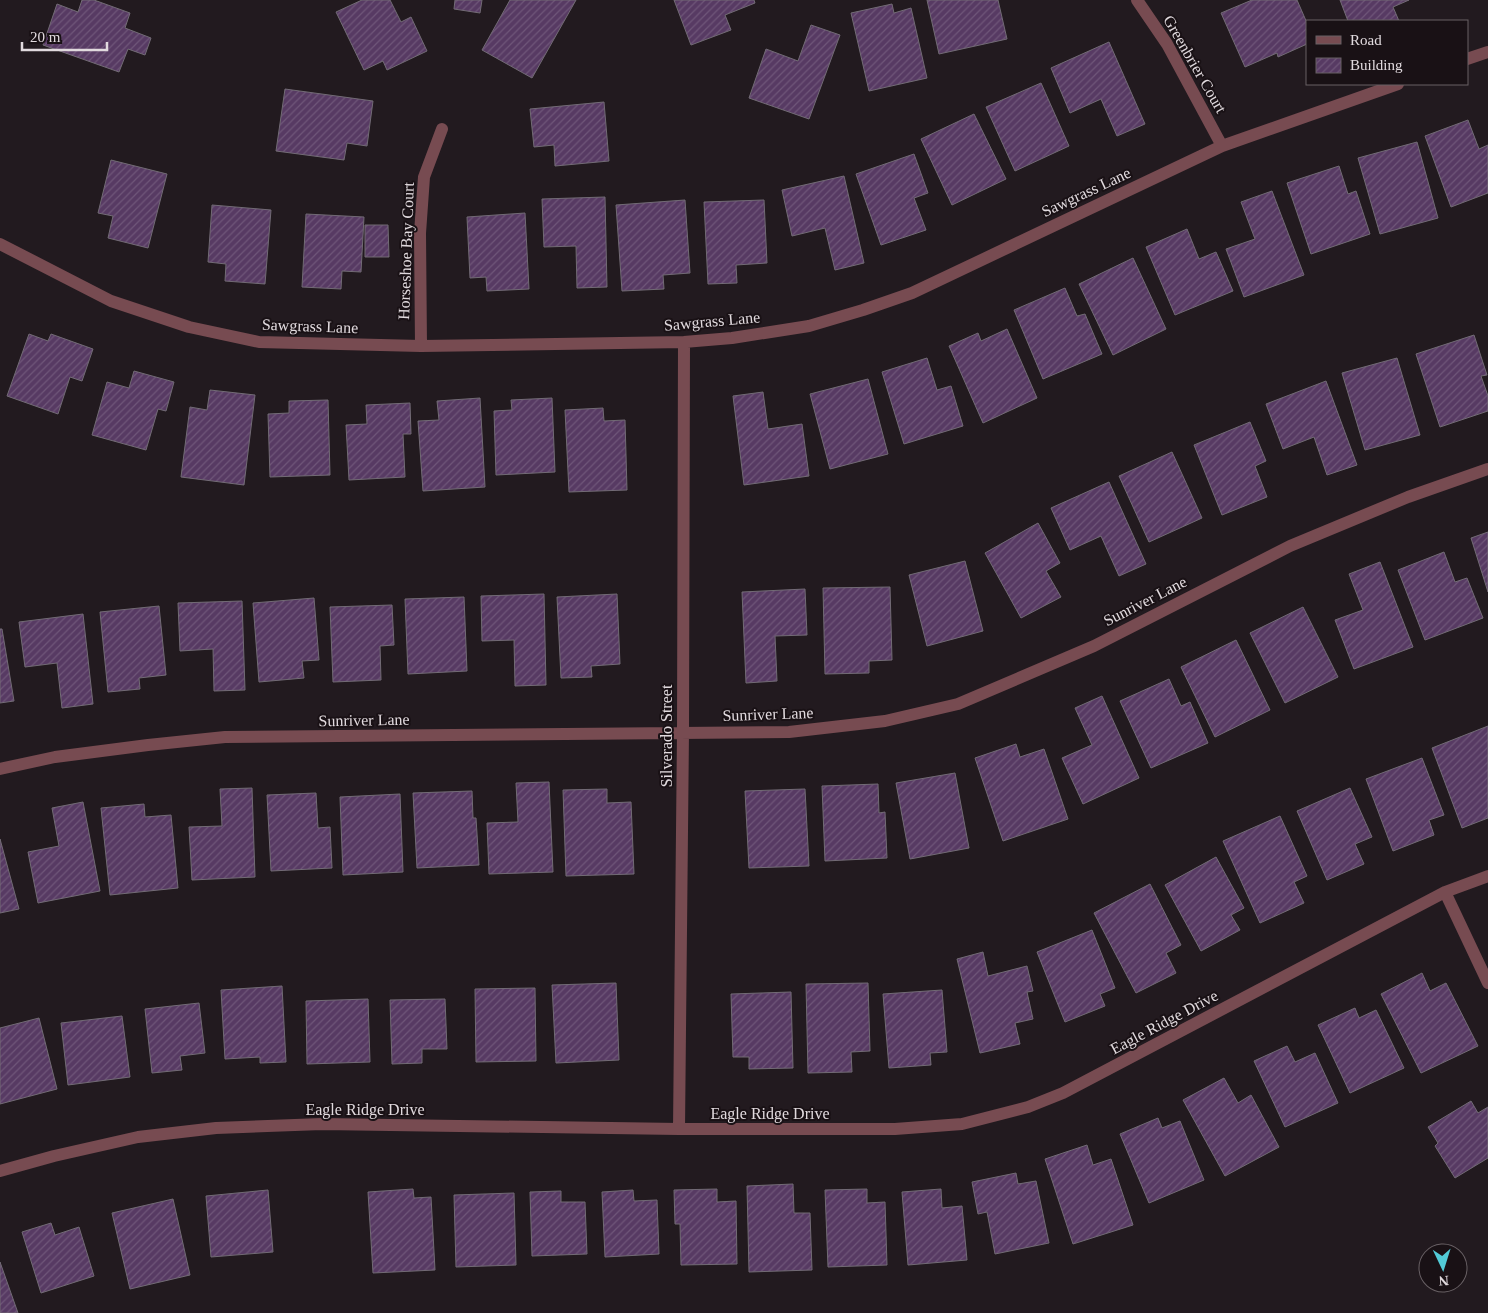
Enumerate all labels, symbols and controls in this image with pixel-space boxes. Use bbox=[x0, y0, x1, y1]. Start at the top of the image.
street label: Greenbrier Court bbox=[1160, 12, 1230, 116]
scale bar bbox=[22, 20, 108, 52]
legend bbox=[1306, 20, 1468, 85]
text: 20 m bbox=[30, 29, 61, 45]
text: Road bbox=[1350, 32, 1382, 48]
text: Building bbox=[1350, 57, 1403, 73]
street label: Sawgrass Lane bbox=[1039, 164, 1134, 221]
street label: Horseshoe Bay Court bbox=[395, 181, 418, 320]
street label: Sawgrass Lane bbox=[663, 308, 761, 335]
street label: Sawgrass Lane bbox=[261, 316, 358, 337]
street label: Sunriver Lane bbox=[1101, 573, 1189, 629]
street label: Silverado Street bbox=[658, 684, 675, 787]
street label: Sunriver Lane bbox=[722, 704, 814, 724]
street label: Sunriver Lane bbox=[318, 711, 410, 729]
street label: Eagle Ridge Drive bbox=[1107, 987, 1221, 1058]
street label: Eagle Ridge Drive bbox=[305, 1101, 425, 1119]
street label: Eagle Ridge Drive bbox=[710, 1105, 830, 1123]
north arrow bbox=[1418, 1243, 1468, 1293]
text: N bbox=[1438, 1273, 1449, 1288]

